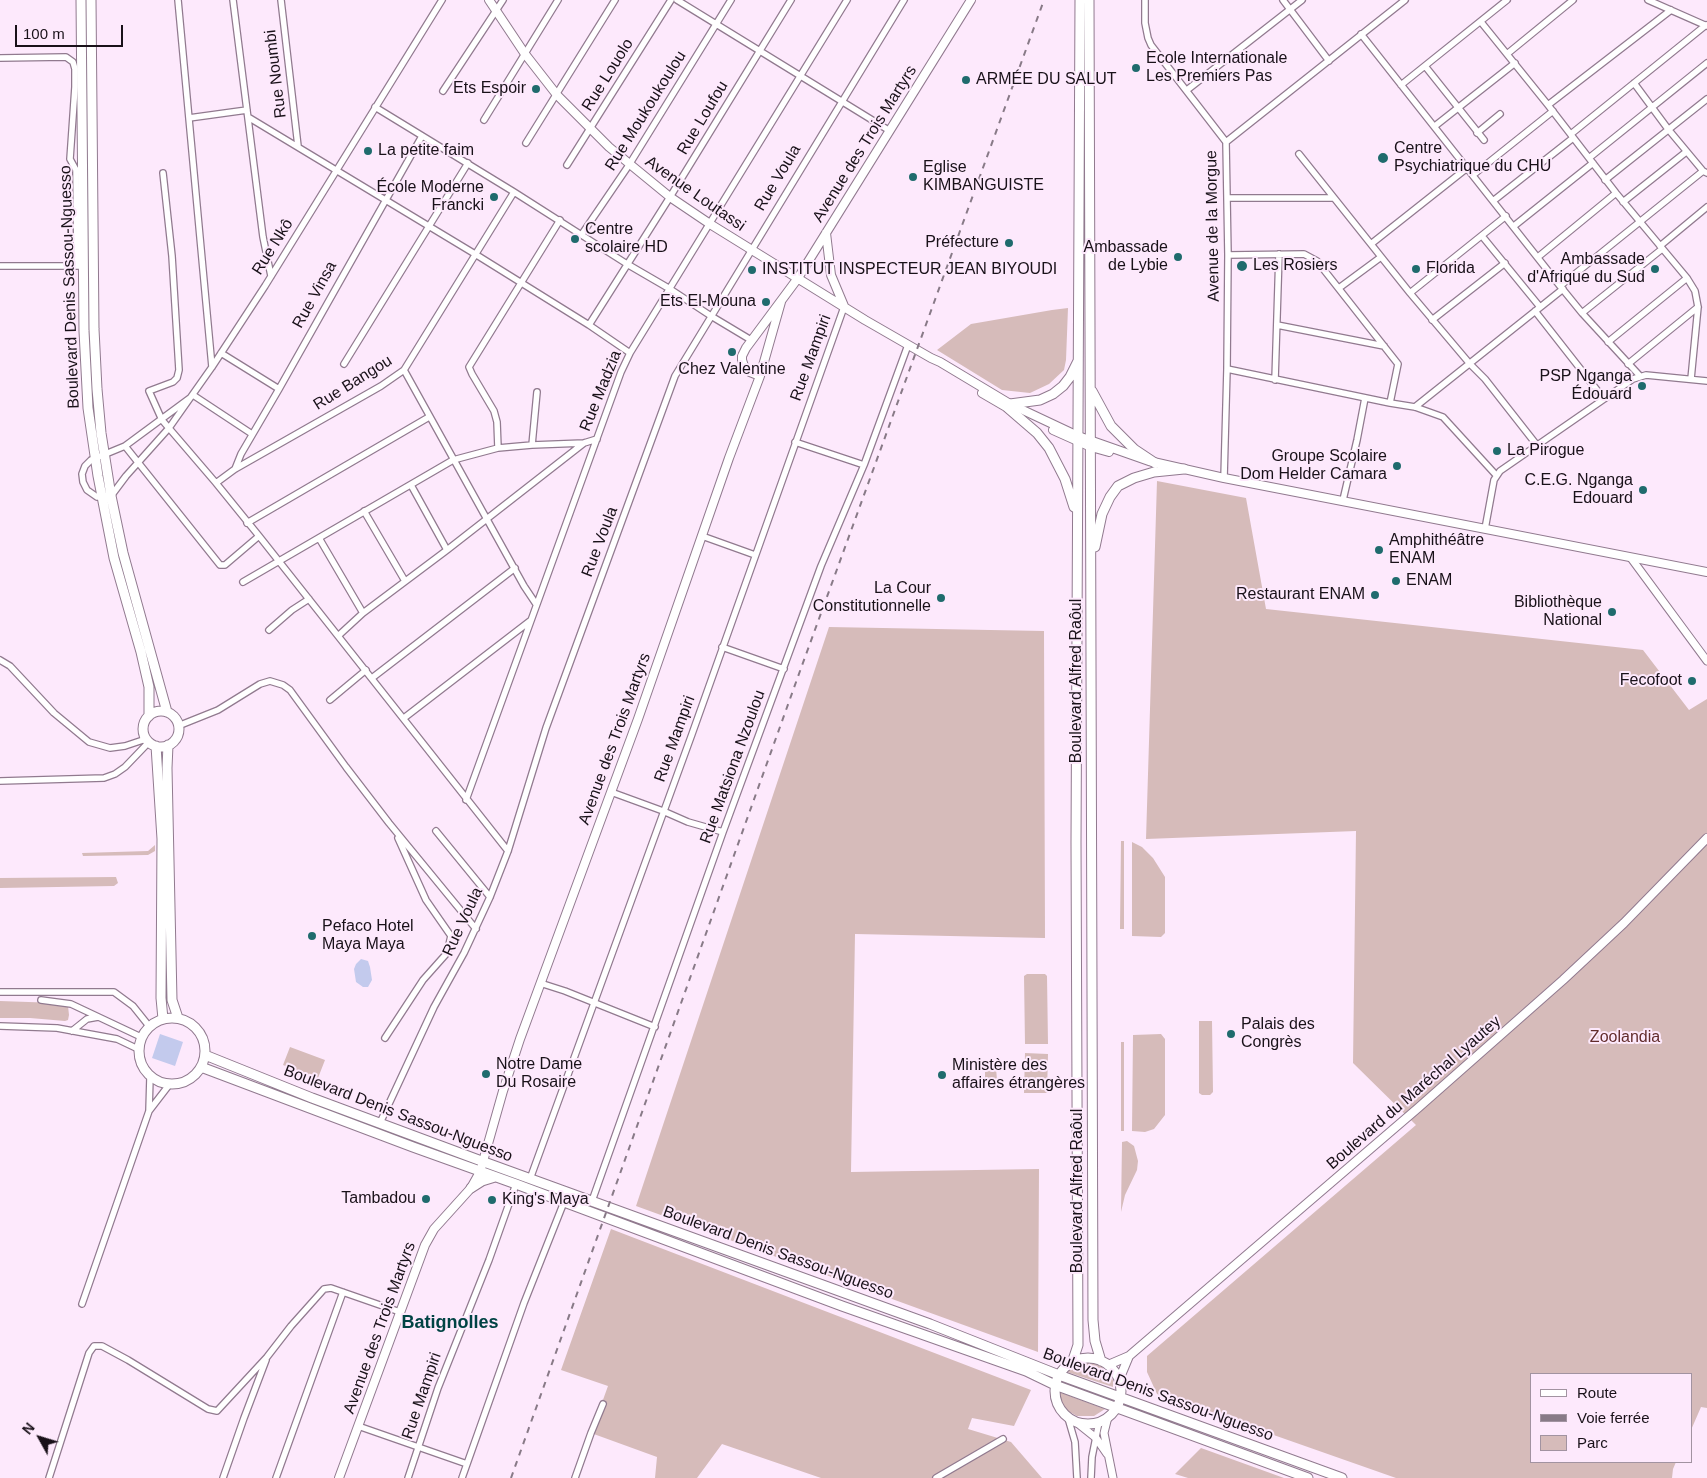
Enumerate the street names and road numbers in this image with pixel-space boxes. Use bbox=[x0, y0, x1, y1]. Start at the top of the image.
street label: Rue Noumbi bbox=[261, 29, 291, 119]
street label: Rue Louolo bbox=[578, 35, 638, 115]
street label: Rue Moukoukoulou bbox=[601, 47, 691, 175]
street label: Avenue des Trois Martyrs bbox=[809, 62, 921, 226]
street label: Rue Loufou bbox=[673, 78, 733, 158]
street label: Rue Voula bbox=[751, 141, 805, 215]
street label: Avenue de la Morgue bbox=[1202, 150, 1224, 302]
street label: Avenue Loutassi bbox=[641, 152, 749, 236]
street label: Boulevard Denis Sassou-Nguesso bbox=[56, 165, 84, 409]
street label: Rue Nkô bbox=[248, 216, 298, 278]
street label: Rue Vinsa bbox=[289, 258, 341, 332]
street label: Rue Mampiri bbox=[786, 312, 836, 404]
street label: Rue Madzia bbox=[576, 348, 626, 434]
street label: Rue Bangou bbox=[310, 351, 396, 415]
street label: Rue Voula bbox=[578, 504, 622, 580]
street label: Boulevard Alfred Raôul bbox=[1067, 599, 1087, 763]
street label: Avenue des Trois Martyrs bbox=[575, 650, 655, 828]
street label: Rue Matsiona Nzoulou bbox=[696, 688, 770, 846]
street label: Rue Mampiri bbox=[650, 693, 700, 785]
street label: Rue Voula bbox=[439, 884, 487, 960]
street label: Boulevard du Maréchal Lyautey bbox=[1323, 1012, 1505, 1174]
street label: Boulevard Denis Sassou-Nguesso bbox=[281, 1061, 515, 1167]
street label: Boulevard Alfred Raôul bbox=[1068, 1109, 1088, 1273]
street label: Boulevard Denis Sassou-Nguesso bbox=[660, 1202, 896, 1304]
street label: Avenue des Trois Martyrs bbox=[340, 1239, 420, 1417]
street label: Boulevard Denis Sassou-Nguesso bbox=[1040, 1344, 1276, 1446]
street label: Rue Mampiri bbox=[398, 1350, 446, 1442]

